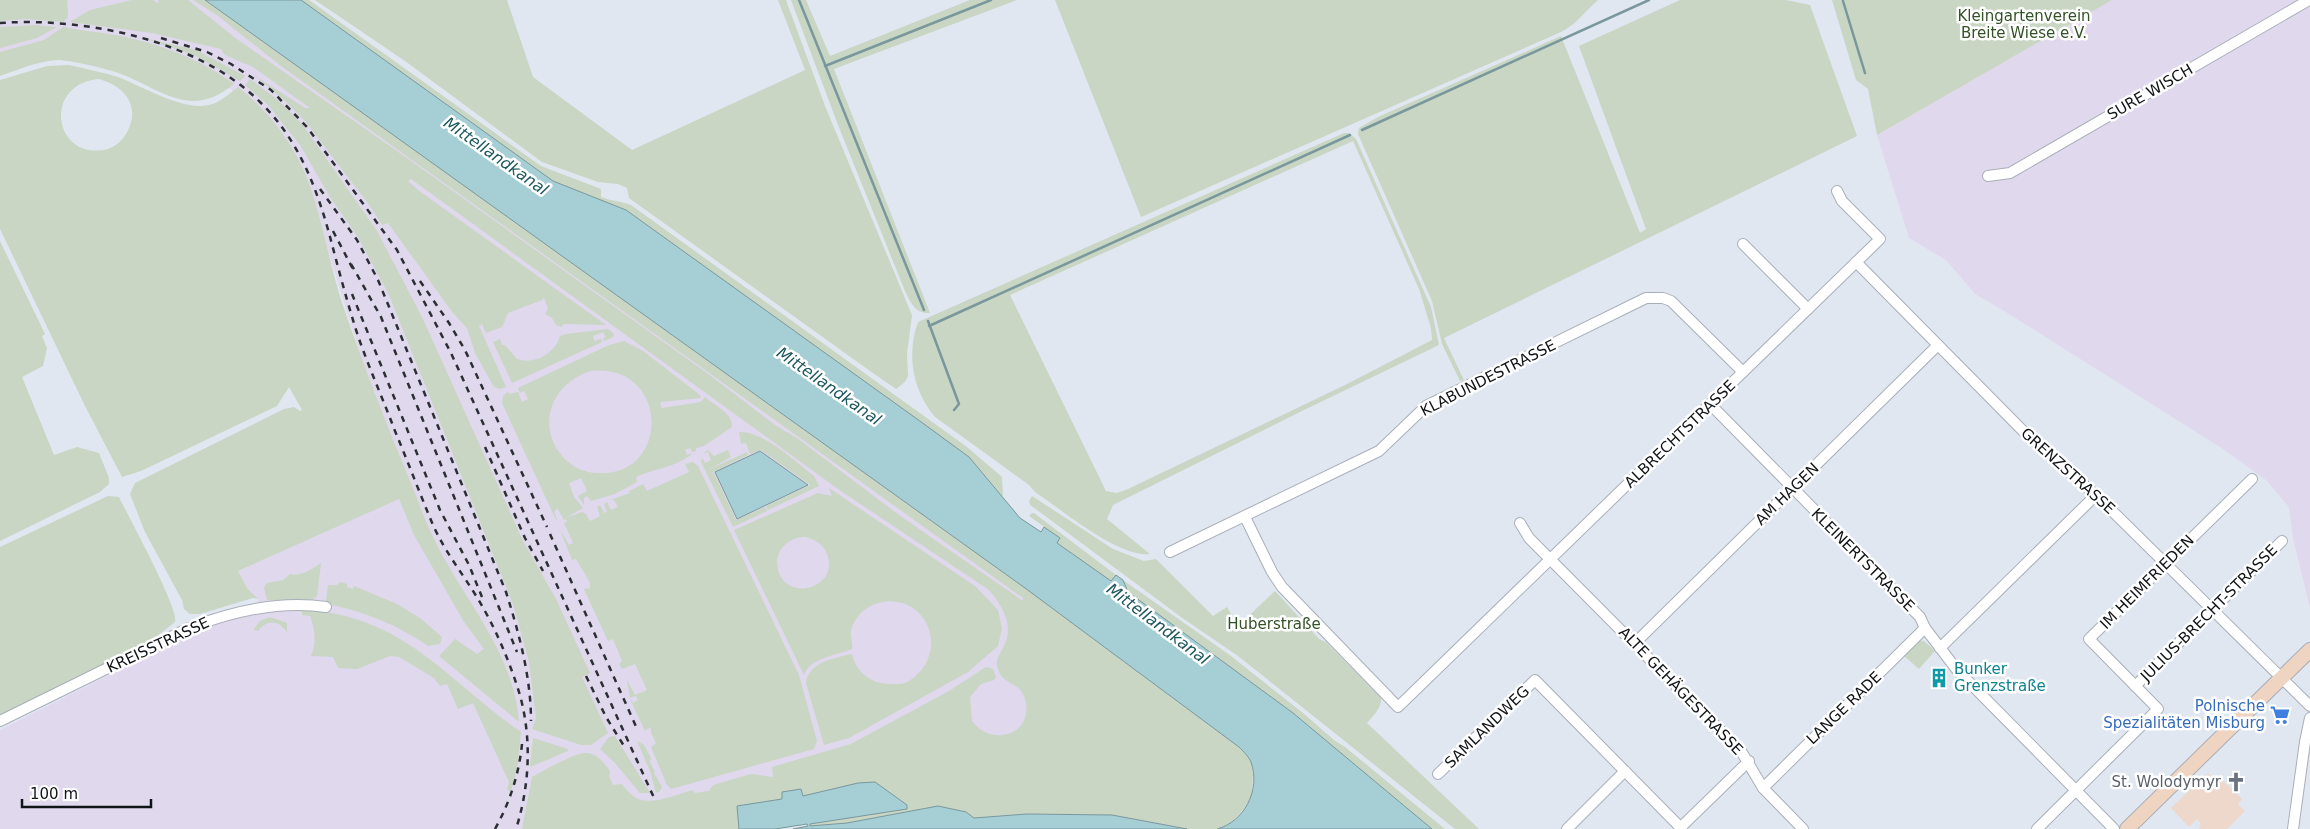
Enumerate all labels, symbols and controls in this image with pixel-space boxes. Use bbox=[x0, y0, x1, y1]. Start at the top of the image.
park label: Kleingartenverein Breite Wiese e.V. bbox=[1957, 7, 2091, 42]
street label: SURE WISCH bbox=[2104, 60, 2196, 124]
water label: Mittellandkanal bbox=[440, 113, 552, 199]
street label: KLABUNDESTRASSE bbox=[1417, 336, 1559, 420]
water label: Mittellandkanal bbox=[773, 343, 885, 429]
street label: ALBRECHTSTRASSE bbox=[1621, 376, 1739, 492]
street label: GRENZSTRASSE bbox=[2017, 424, 2119, 518]
street label: AM HAGEN bbox=[1751, 459, 1823, 529]
street label: KLEINERTSTRASSE bbox=[1808, 505, 1918, 615]
street label: IM HEIMFRIEDEN bbox=[2096, 531, 2198, 633]
street label: JULIUS-BRECHT-STRASSE bbox=[2136, 541, 2281, 686]
water label: Mittellandkanal bbox=[1103, 579, 1213, 669]
street label: KREISSTRASSE bbox=[104, 613, 212, 677]
park label: Huberstraße bbox=[1227, 615, 1321, 633]
street label: ALTE GEHÄGESTRASSE bbox=[1615, 623, 1747, 759]
place label: Bunker Grenzstraße bbox=[1954, 660, 2046, 695]
building icon: Bunker Grenzstraße bbox=[1928, 667, 1950, 689]
street label: LANGE RADE bbox=[1803, 668, 1885, 748]
street label: SAMLANDWEG bbox=[1441, 682, 1533, 772]
place label: Polnische Spezialitäten Misburg bbox=[2103, 697, 2265, 732]
supermarket icon: Polnische Spezialitäten Misburg bbox=[2269, 704, 2291, 726]
church icon: St. Wolodymyr bbox=[2225, 771, 2247, 793]
place label: St. Wolodymyr bbox=[2112, 773, 2222, 791]
scale bar bbox=[22, 776, 151, 808]
text: 100 m bbox=[30, 785, 78, 803]

